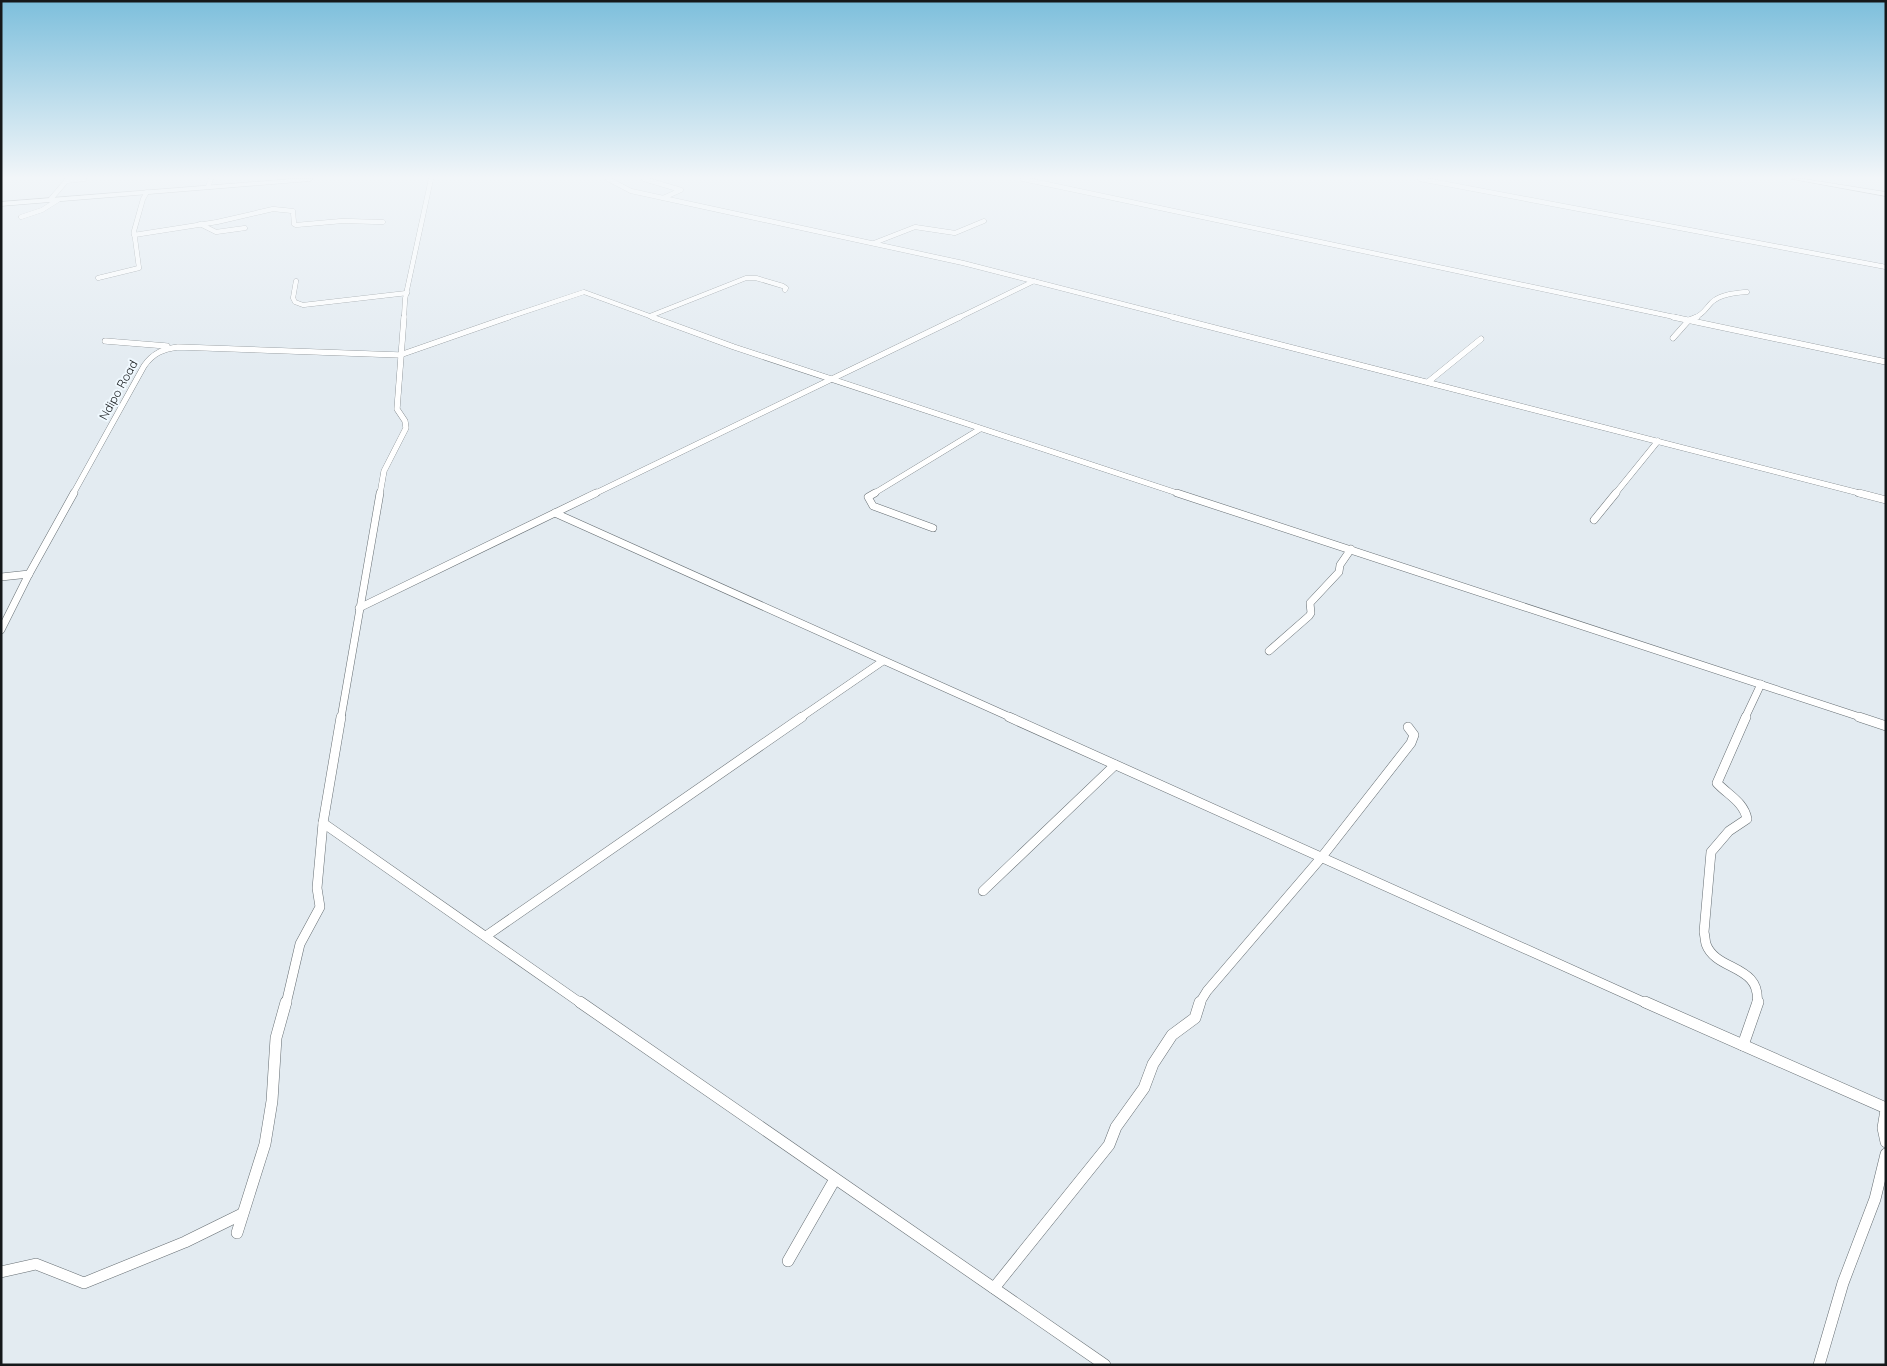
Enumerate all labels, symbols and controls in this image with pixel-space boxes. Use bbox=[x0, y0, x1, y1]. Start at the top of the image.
street label: Ndipo Road bbox=[95, 357, 141, 423]

